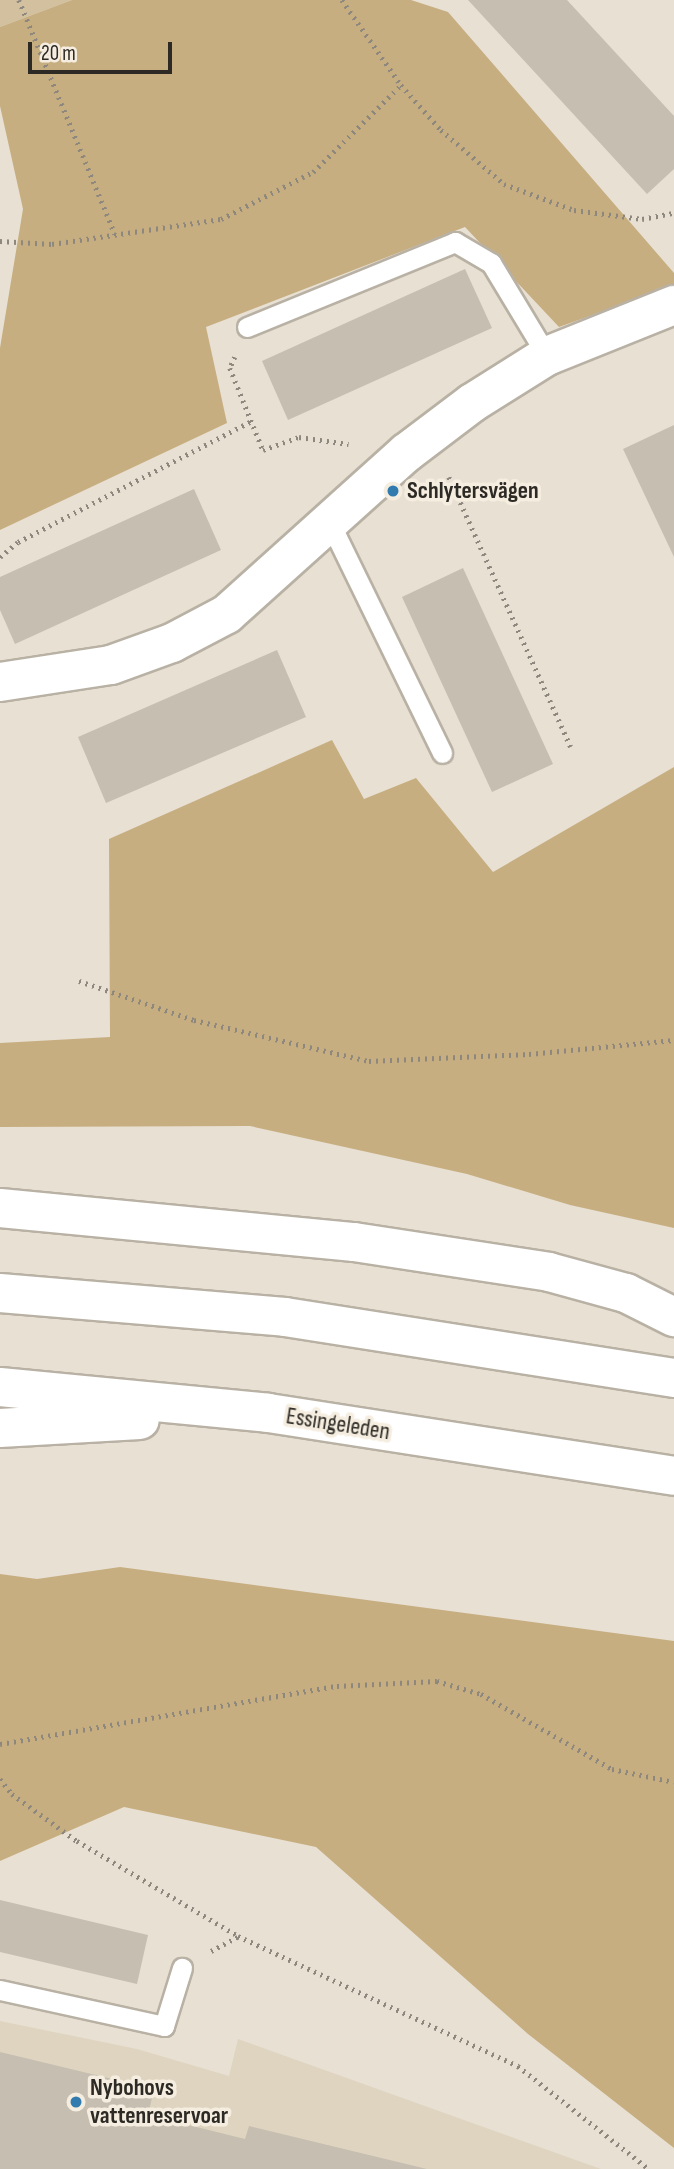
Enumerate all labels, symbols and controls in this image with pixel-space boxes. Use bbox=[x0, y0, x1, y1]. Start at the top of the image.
scale bar bbox=[32, 28, 175, 72]
text: 20 m bbox=[41, 41, 76, 66]
place label: Schlytersvägen bbox=[407, 477, 539, 505]
marker: Schlytersvägen bbox=[385, 483, 401, 499]
street label: Essingeleden bbox=[284, 1402, 392, 1446]
place label: Nybohovs vattenreservoar bbox=[90, 2074, 228, 2130]
marker: Nybohovs vattenreservoar bbox=[68, 2094, 84, 2110]

